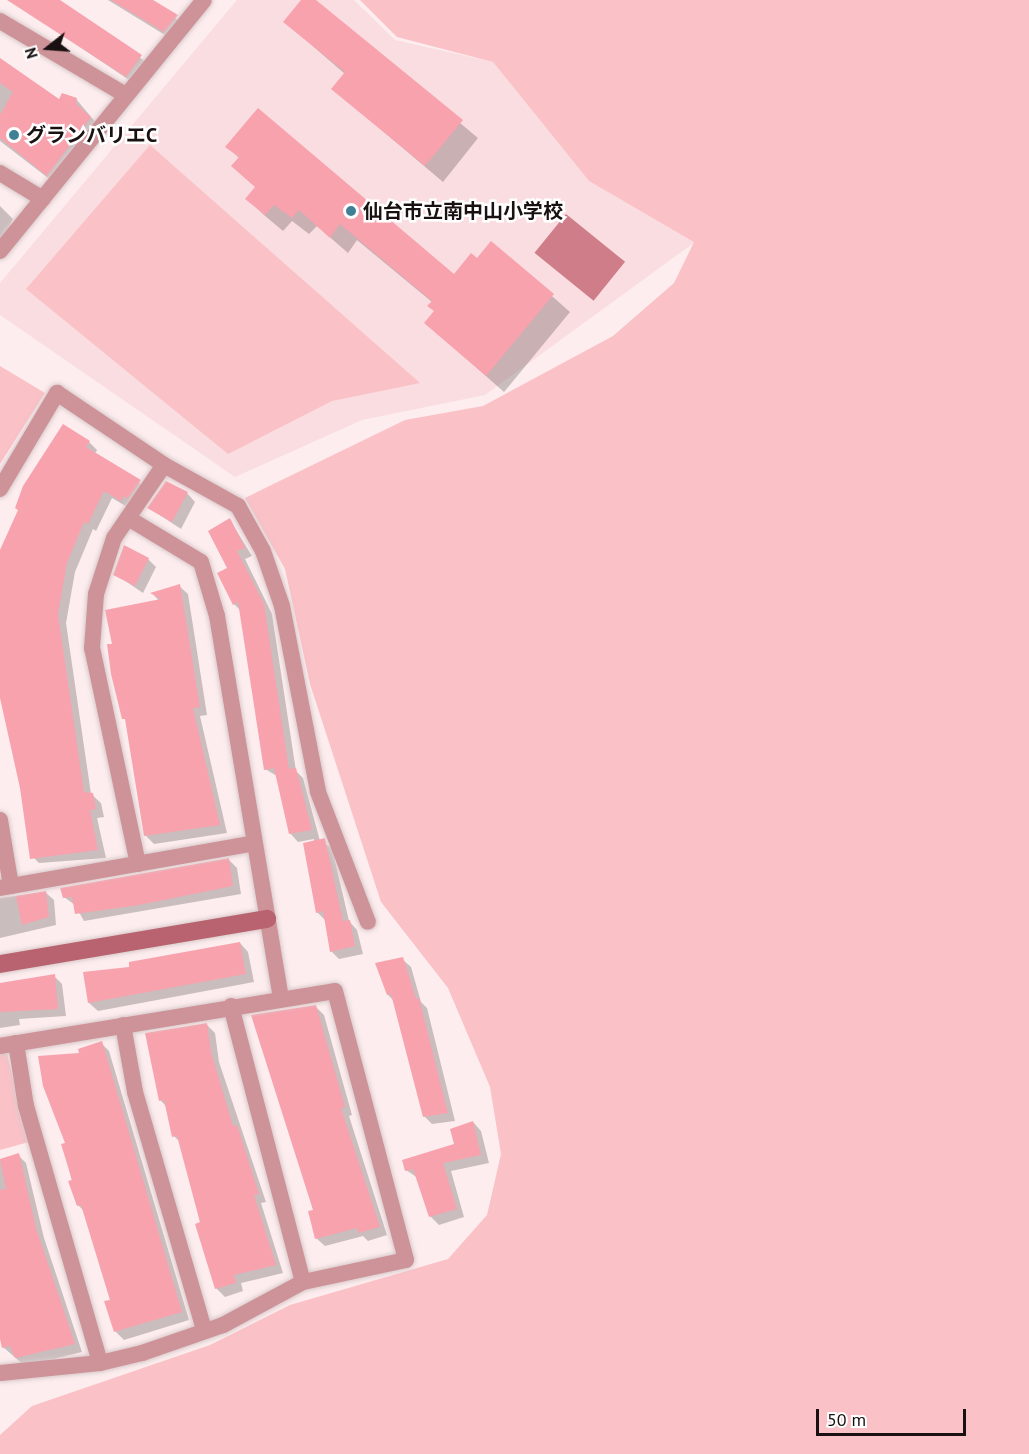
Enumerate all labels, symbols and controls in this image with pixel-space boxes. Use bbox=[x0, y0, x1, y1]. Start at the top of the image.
north arrow bbox=[18, 18, 78, 78]
text: N bbox=[20, 45, 42, 61]
place label: グランバリエC bbox=[26, 123, 157, 147]
marker: グランバリエC bbox=[7, 128, 21, 142]
place label: 仙台市立南中山小学校 bbox=[363, 199, 563, 223]
marker: 仙台市立南中山小学校 bbox=[344, 204, 358, 218]
scale bar bbox=[819, 1397, 969, 1435]
text: 50 m bbox=[827, 1408, 866, 1431]

